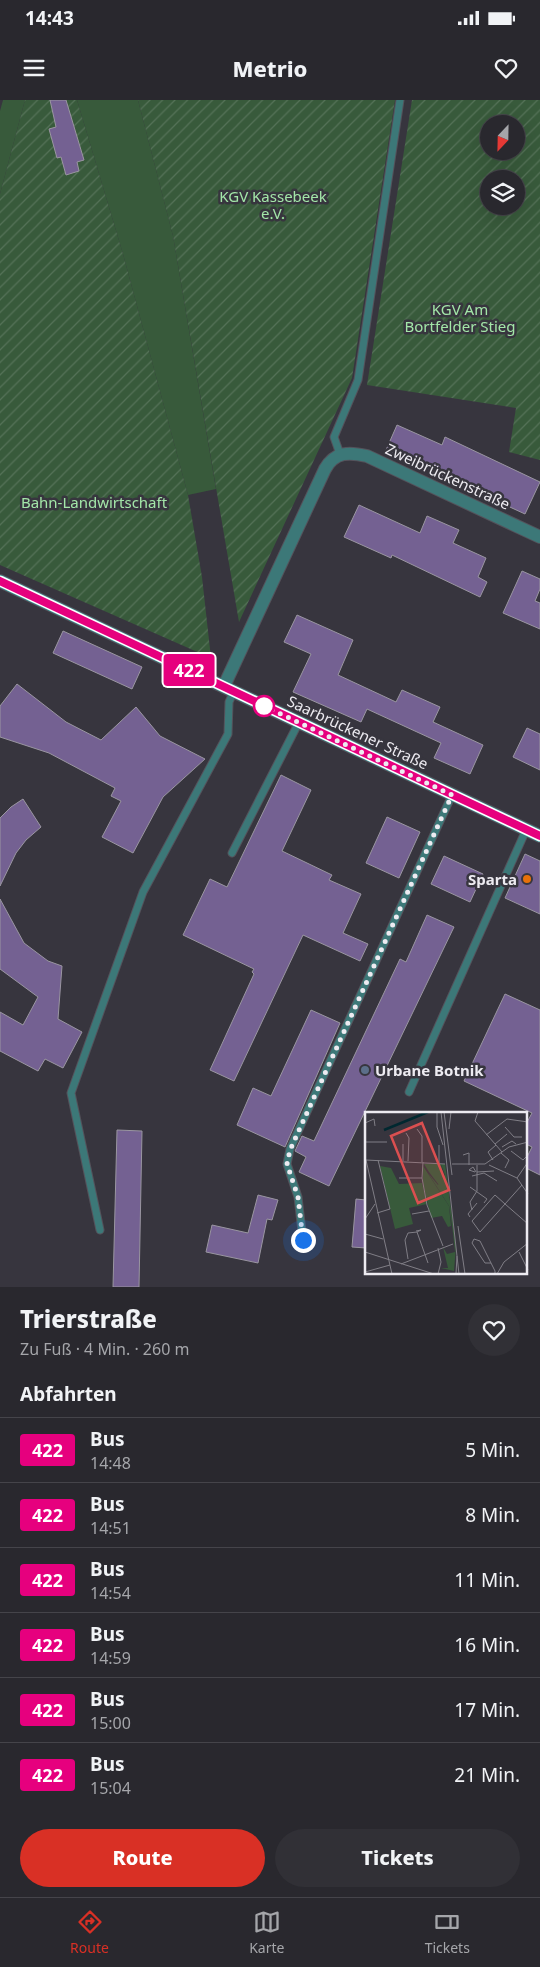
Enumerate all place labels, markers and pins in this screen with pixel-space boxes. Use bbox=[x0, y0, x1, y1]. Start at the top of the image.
unlabelled marker bbox=[253, 695, 275, 717]
place label: Sparta bbox=[468, 869, 517, 889]
marker: Sparta bbox=[521, 873, 533, 885]
place label: Urbane Botnik bbox=[375, 1060, 484, 1080]
marker: Urbane Botnik bbox=[359, 1064, 371, 1076]

